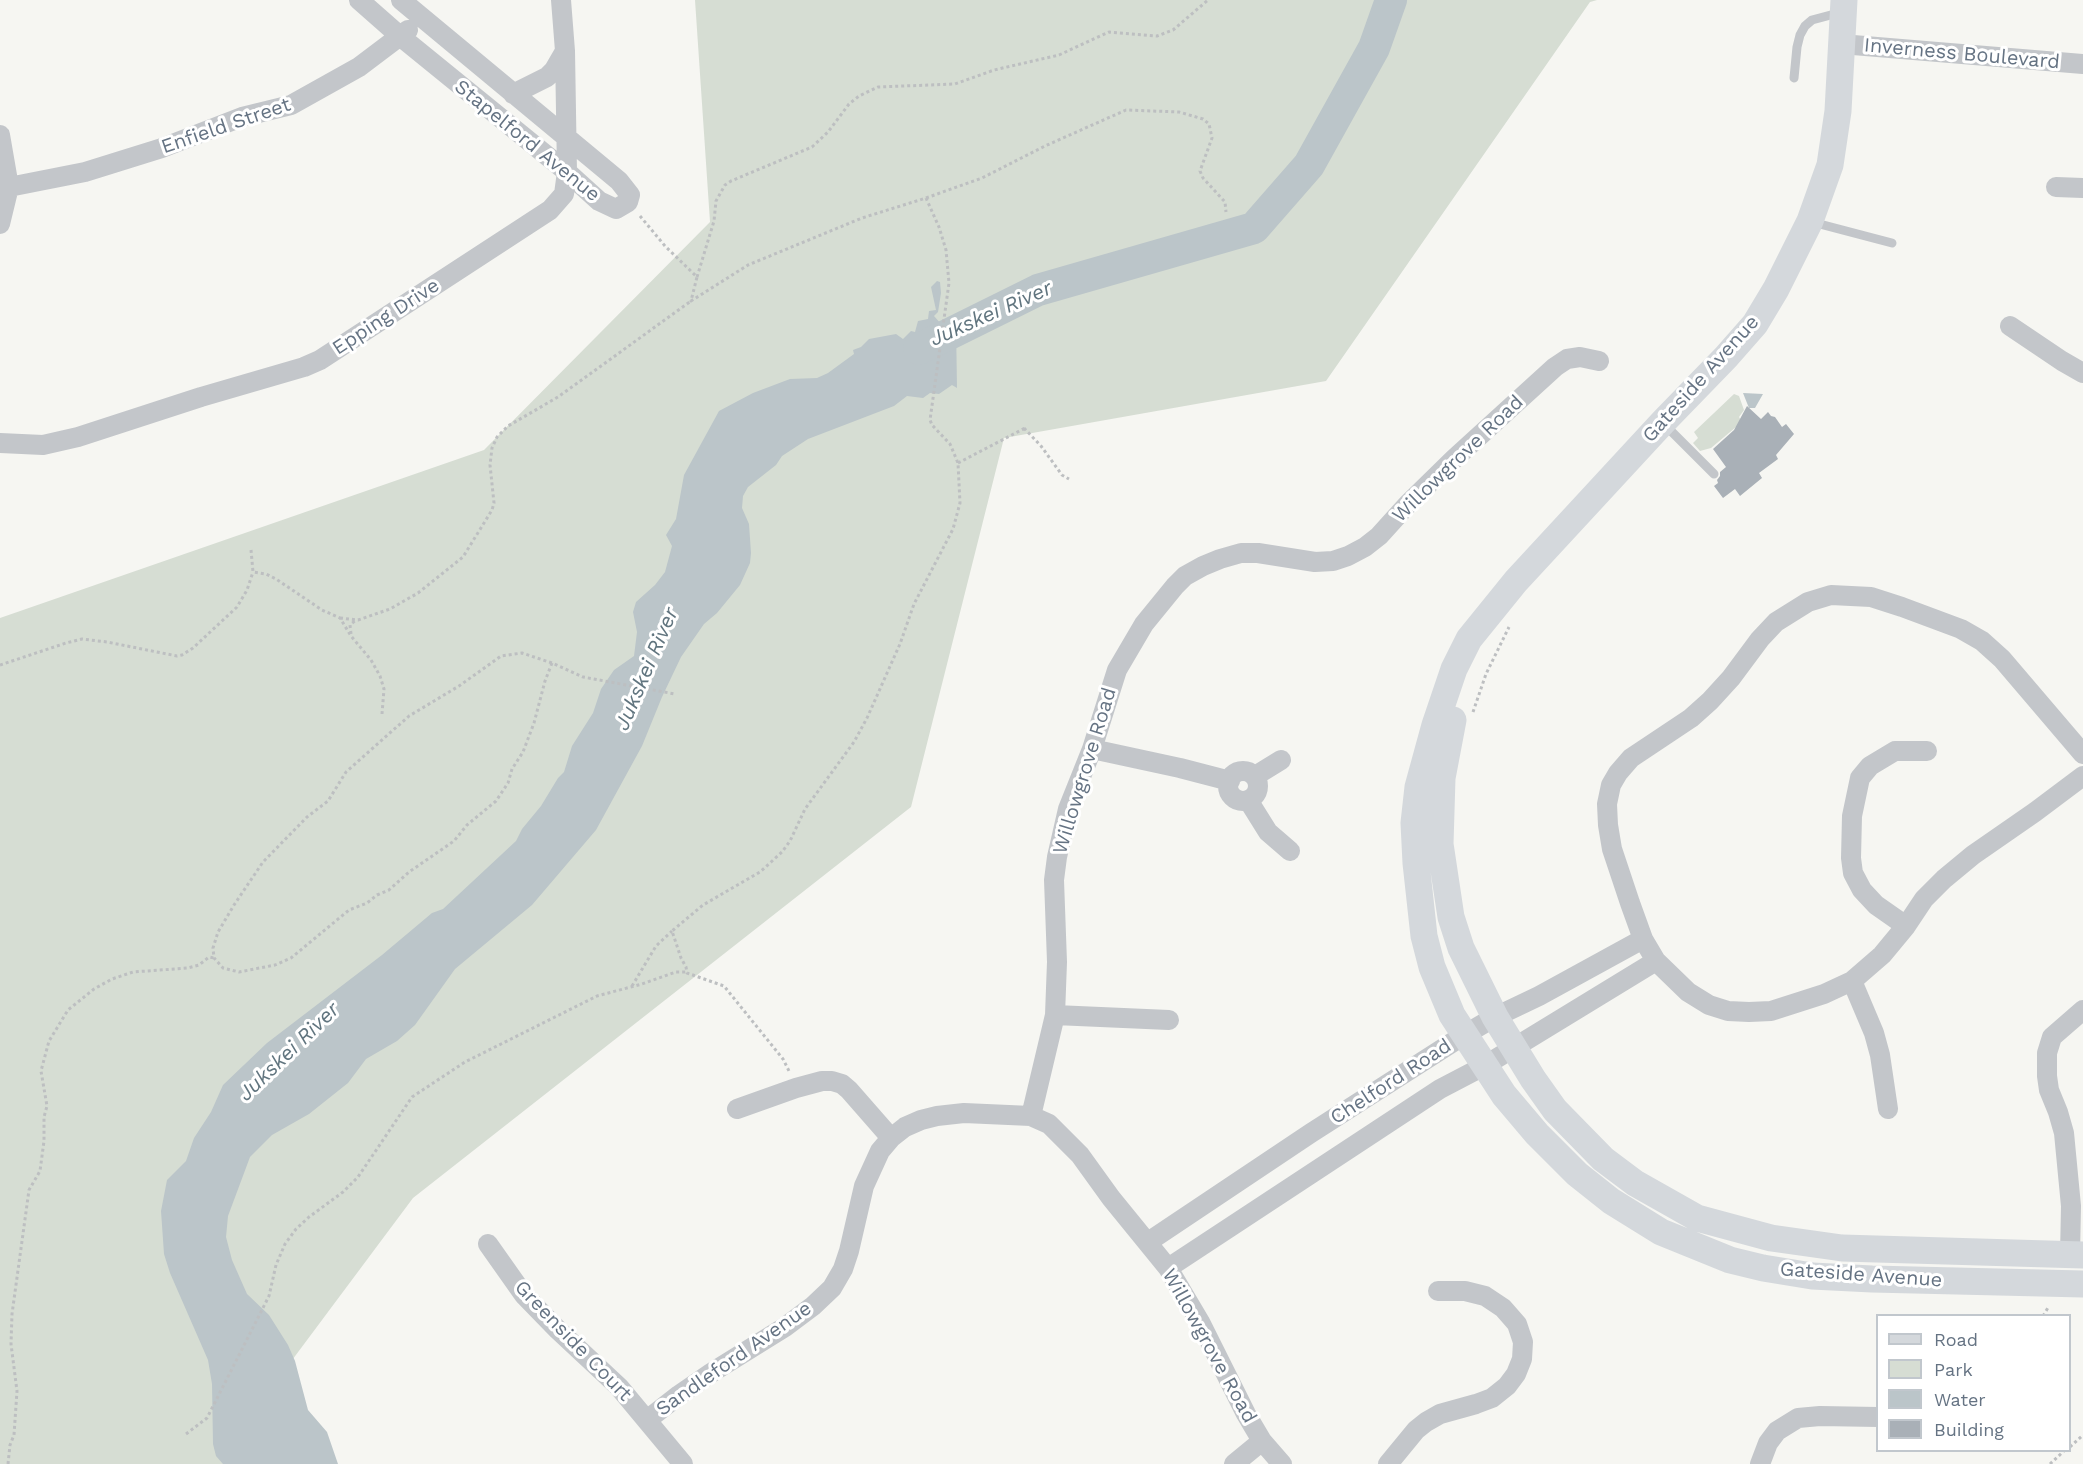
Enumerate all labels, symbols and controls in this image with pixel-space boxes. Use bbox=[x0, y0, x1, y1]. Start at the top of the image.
street label: Inverness Boulevard bbox=[1863, 33, 2061, 75]
street label: Stapelford Avenue bbox=[449, 75, 605, 207]
street label: Enfield Street bbox=[158, 93, 294, 159]
street label: Epping Drive bbox=[328, 274, 444, 360]
water label: Jukskei River bbox=[926, 276, 1056, 352]
street label: Gateside Avenue bbox=[1638, 310, 1764, 448]
street label: Willowgrove Road bbox=[1387, 390, 1529, 528]
water label: Jukskei River bbox=[610, 604, 684, 734]
street label: Willowgrove Road bbox=[1048, 685, 1122, 857]
water label: Jukskei River bbox=[233, 997, 345, 1107]
street label: Chelford Road bbox=[1326, 1034, 1456, 1130]
street label: Gateside Avenue bbox=[1779, 1257, 1943, 1293]
street label: Willowgrove Road bbox=[1157, 1265, 1261, 1427]
street label: Greenside Court bbox=[509, 1276, 637, 1406]
street label: Sandleford Avenue bbox=[652, 1296, 816, 1422]
legend bbox=[1876, 1314, 2071, 1452]
text: Road bbox=[1934, 1329, 1978, 1350]
text: Park bbox=[1934, 1359, 1973, 1380]
text: Water bbox=[1934, 1389, 1986, 1410]
text: Building bbox=[1934, 1419, 2004, 1440]

